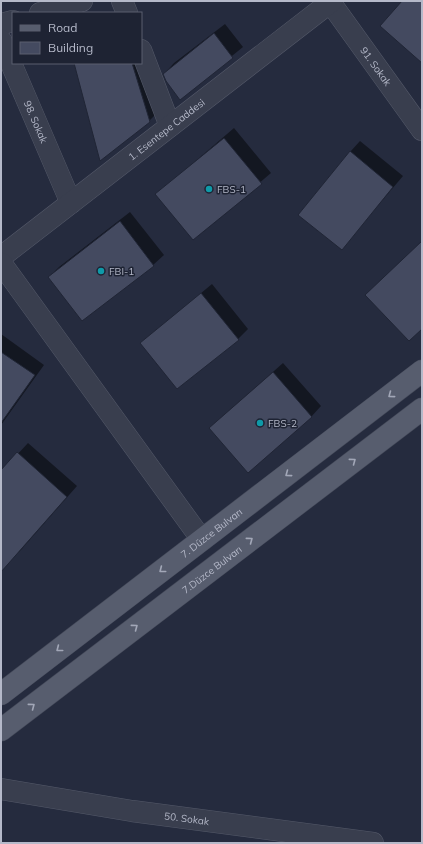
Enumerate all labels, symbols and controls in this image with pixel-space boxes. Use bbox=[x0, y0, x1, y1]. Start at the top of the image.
legend bbox=[12, 12, 142, 64]
text: Road bbox=[48, 20, 77, 35]
text: Building bbox=[48, 40, 93, 55]
street label: 91. Sokak bbox=[358, 44, 395, 89]
street label: 1. Esentepe Caddesi bbox=[125, 95, 207, 163]
street label: 98. Sokak bbox=[21, 98, 51, 146]
place label: FBS-1 bbox=[217, 183, 246, 196]
marker: FBS-1 bbox=[204, 184, 214, 194]
place label: FBI-1 bbox=[109, 265, 134, 278]
marker: FBI-1 bbox=[96, 266, 106, 276]
one-way arrow bbox=[388, 390, 395, 398]
place label: FBS-2 bbox=[268, 417, 297, 430]
marker: FBS-2 bbox=[255, 418, 265, 428]
one-way arrow bbox=[349, 459, 356, 466]
one-way arrow bbox=[285, 469, 292, 476]
street label: 7. Düzce Bulvarı bbox=[178, 505, 245, 561]
one-way arrow bbox=[245, 538, 252, 545]
street label: 7.Düzce Bulvarı bbox=[179, 542, 244, 596]
one-way arrow bbox=[160, 565, 167, 572]
one-way arrow bbox=[131, 625, 138, 632]
one-way arrow bbox=[57, 645, 64, 652]
one-way arrow bbox=[28, 703, 35, 711]
street label: 50. Sokak bbox=[163, 809, 211, 828]

